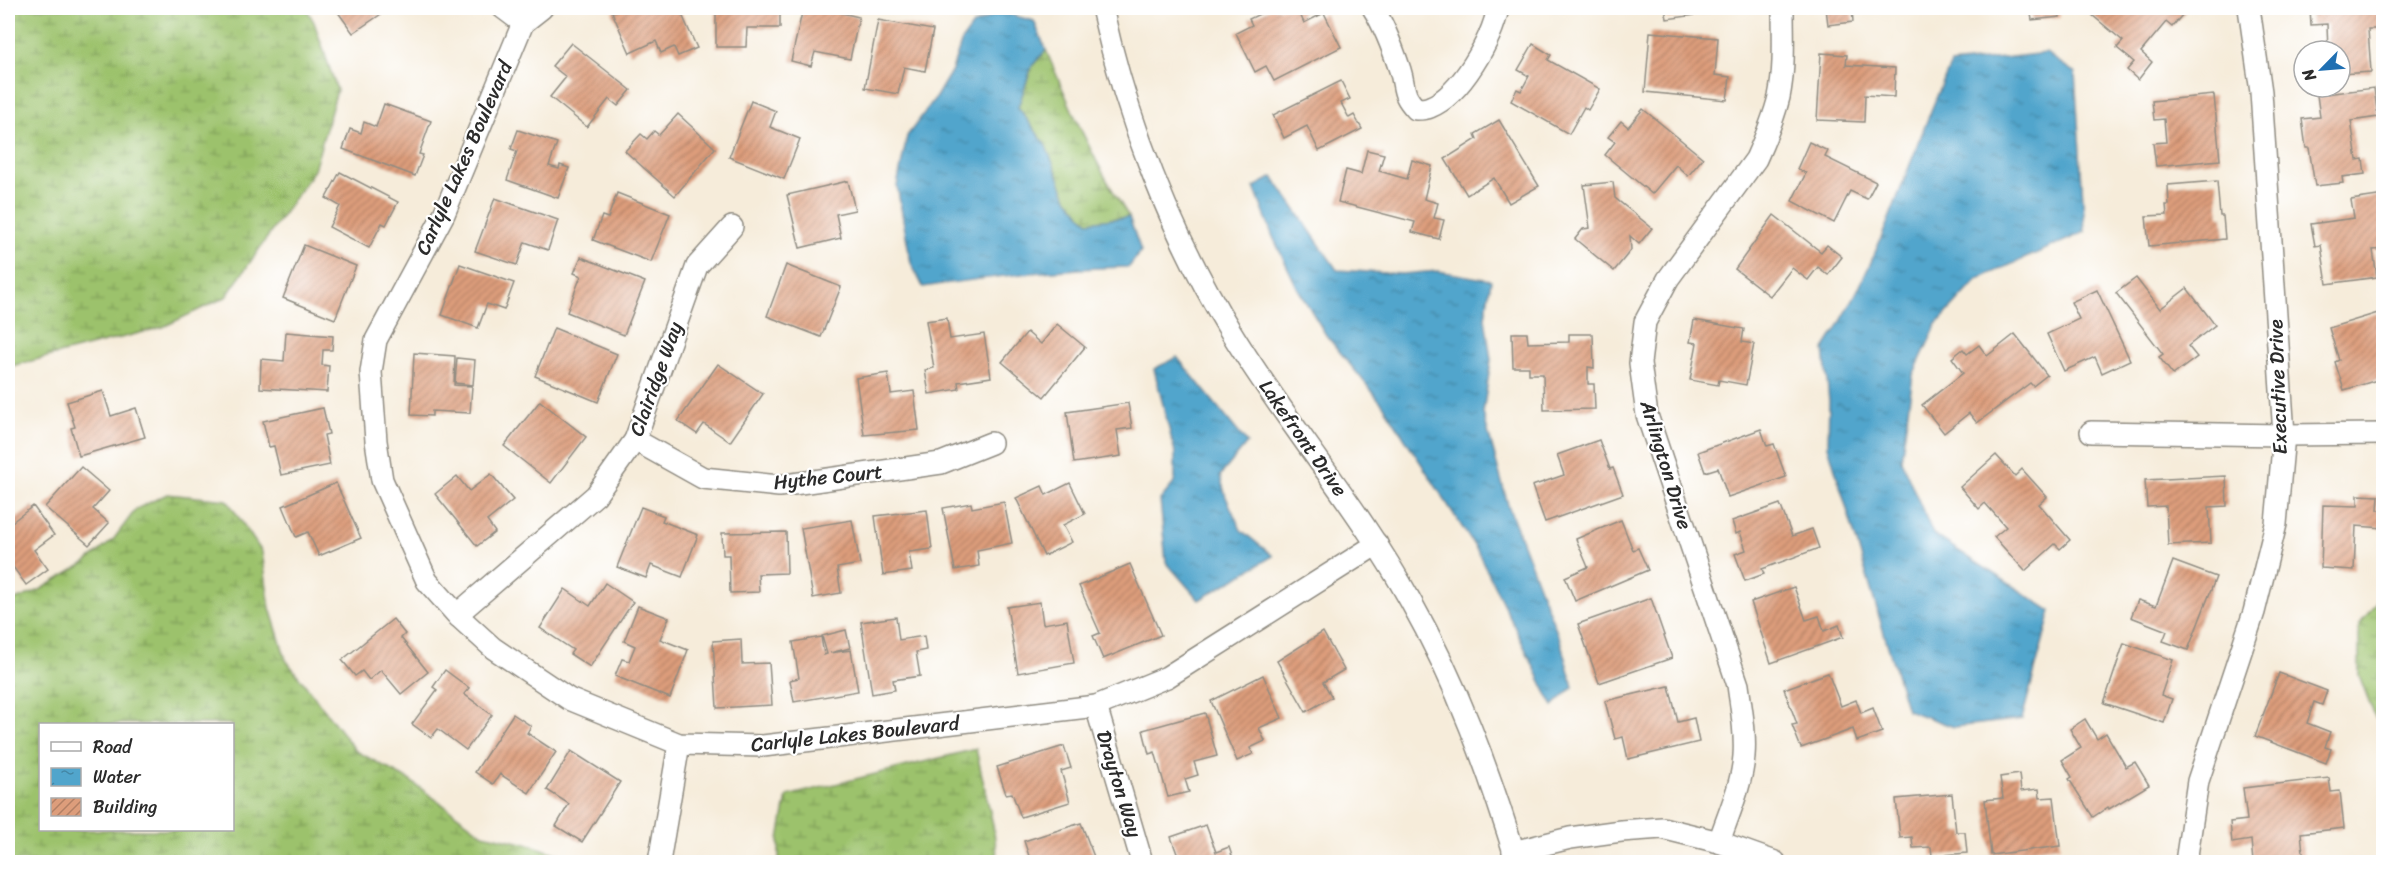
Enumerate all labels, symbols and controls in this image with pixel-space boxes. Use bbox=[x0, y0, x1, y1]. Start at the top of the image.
north arrow bbox=[2292, 39, 2352, 99]
street label: Carlyle Lakes Boulevard bbox=[405, 54, 523, 261]
text: N bbox=[2293, 63, 2325, 87]
street label: Clairidge Way bbox=[619, 316, 693, 441]
street label: Executive Drive bbox=[2258, 318, 2298, 455]
street label: Lakefront Drive bbox=[1249, 372, 1357, 504]
street label: Arlington Drive bbox=[1629, 395, 1702, 534]
street label: Hythe Court bbox=[772, 454, 885, 500]
street label: Carlyle Lakes Boulevard bbox=[749, 706, 962, 762]
legend bbox=[39, 723, 234, 831]
street label: Drayton Way bbox=[1086, 726, 1152, 843]
text: Road bbox=[93, 731, 133, 763]
text: Water bbox=[93, 761, 142, 793]
text: Building bbox=[93, 791, 157, 823]

